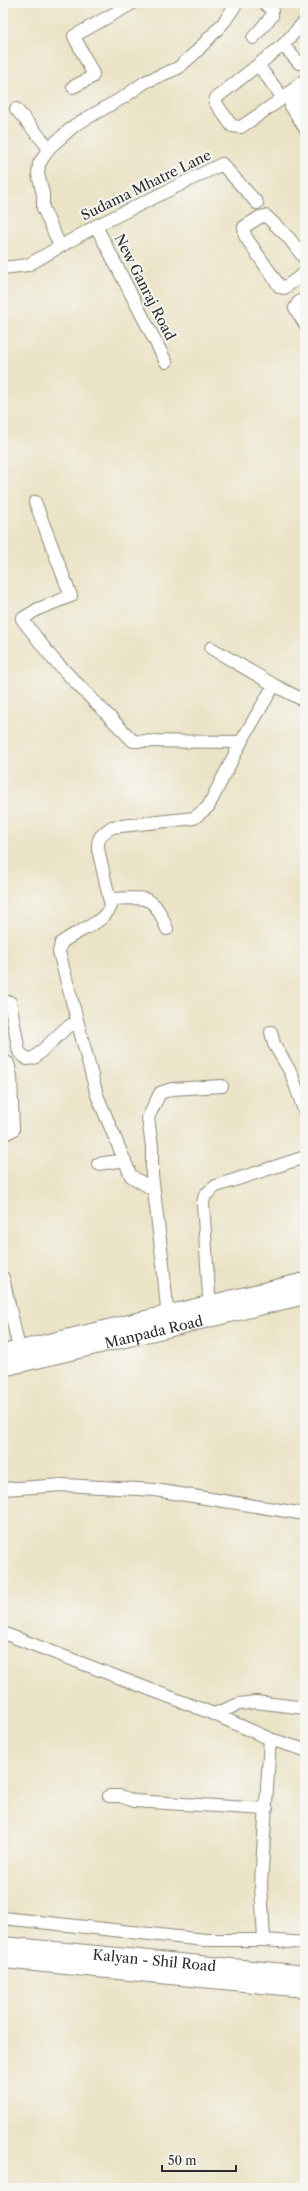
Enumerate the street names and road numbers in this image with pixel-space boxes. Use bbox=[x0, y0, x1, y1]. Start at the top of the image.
street label: Sudama Mhatre Lane bbox=[78, 146, 214, 224]
street label: New Ganraj Road bbox=[110, 231, 180, 343]
street label: Manpada Road bbox=[103, 1312, 205, 1352]
street label: Kalyan - Shil Road bbox=[92, 1946, 217, 1975]

